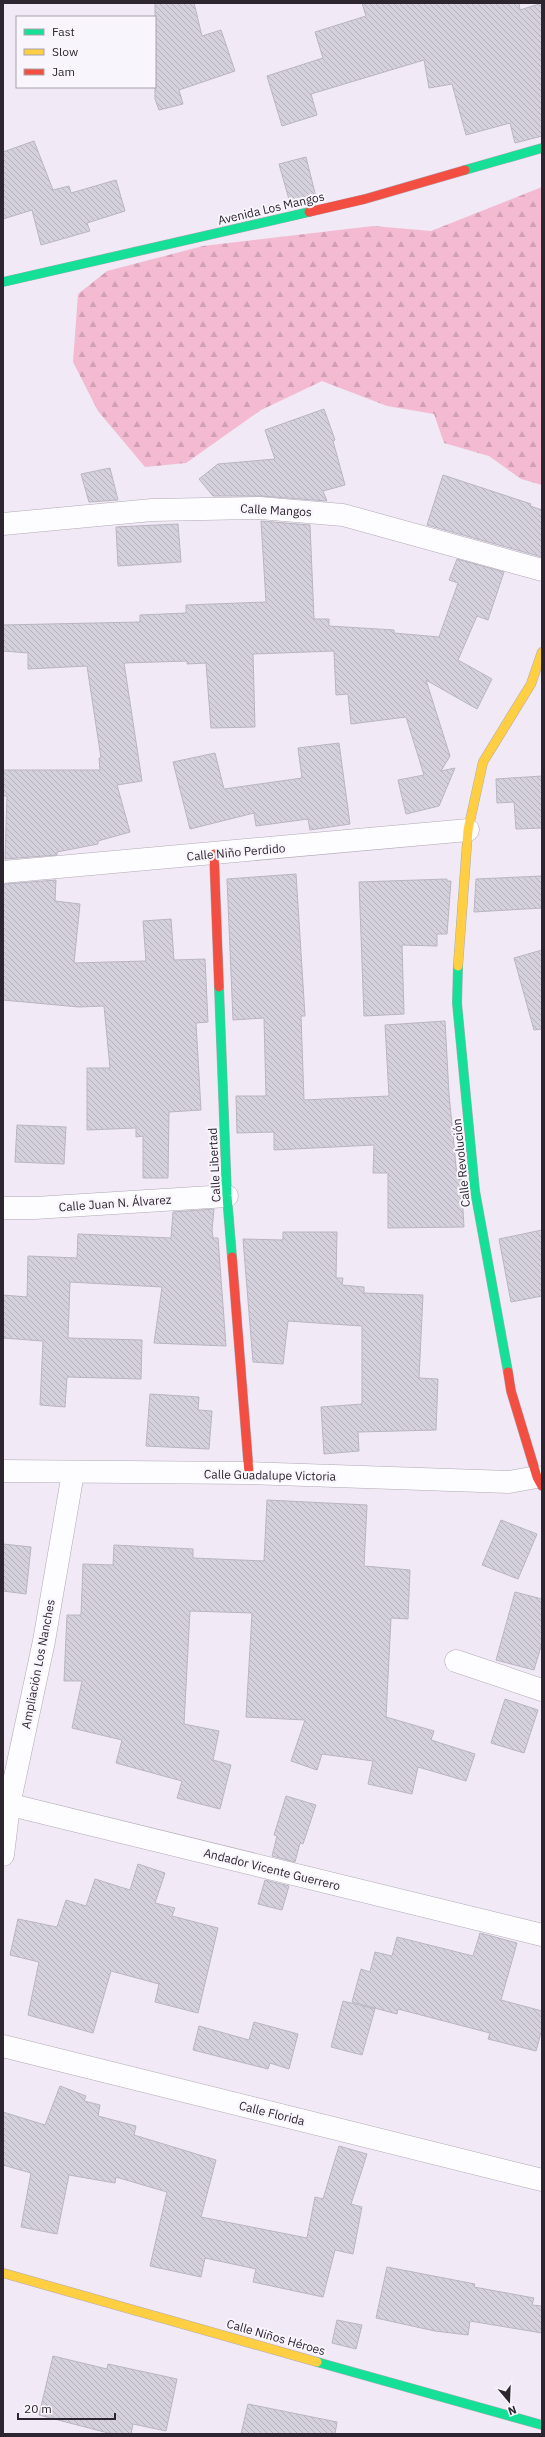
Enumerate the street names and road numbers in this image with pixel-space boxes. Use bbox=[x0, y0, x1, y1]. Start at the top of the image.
street label: Avenida Los Mangos bbox=[216, 188, 326, 228]
street label: Calle Mangos bbox=[240, 501, 312, 519]
street label: Calle Niño Perdido bbox=[186, 840, 286, 864]
street label: Calle Revolución bbox=[449, 1118, 473, 1208]
street label: Calle Libertad bbox=[205, 1127, 223, 1203]
street label: Calle Juan N. Álvarez bbox=[58, 1192, 172, 1214]
street label: Calle Guadalupe Victoria bbox=[204, 1466, 337, 1484]
street label: Ampliación Los Nanches bbox=[18, 1598, 58, 1730]
street label: Andador Vicente Guerrero bbox=[202, 1845, 342, 1893]
street label: Calle Florida bbox=[238, 2098, 307, 2129]
street label: Calle Niños Héroes bbox=[225, 2316, 327, 2358]

